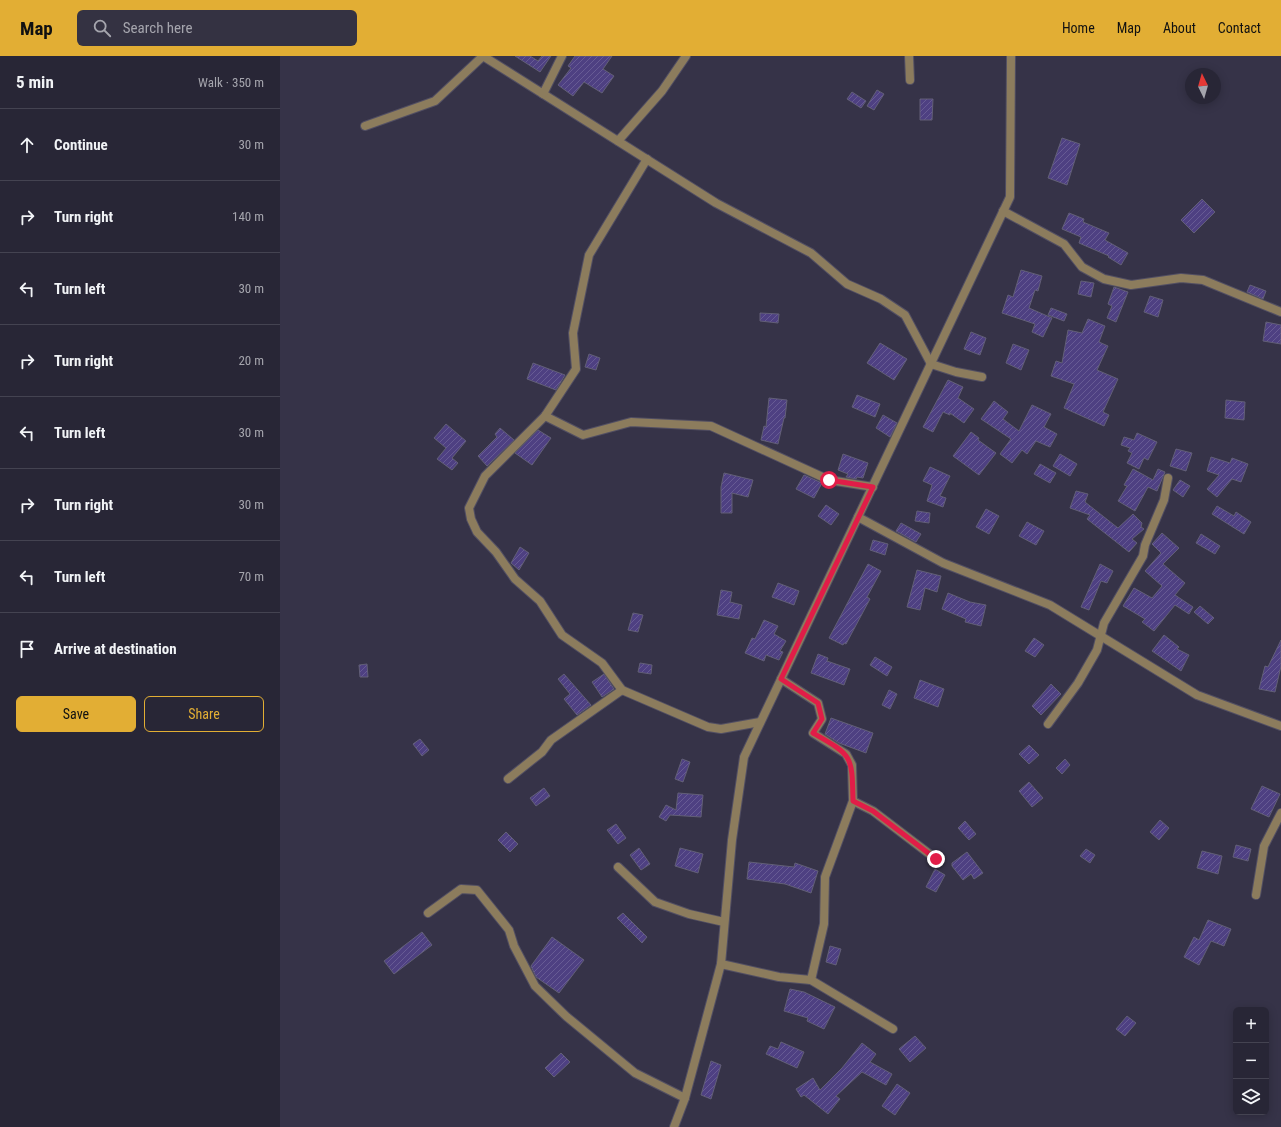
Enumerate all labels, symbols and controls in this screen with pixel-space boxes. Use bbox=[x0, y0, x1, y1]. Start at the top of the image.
search box bbox=[77, 10, 357, 46]
text: Map bbox=[20, 17, 53, 40]
icon: search bbox=[91, 17, 113, 39]
text: Search here bbox=[123, 19, 193, 37]
text: Home bbox=[1062, 20, 1095, 36]
text: Map bbox=[1117, 20, 1141, 36]
text: About bbox=[1163, 20, 1196, 36]
text: Contact bbox=[1218, 20, 1261, 36]
north arrow bbox=[1185, 68, 1221, 104]
text: 5 min bbox=[16, 72, 54, 92]
text: Walk · 350 m bbox=[198, 75, 264, 90]
icon: ahead bbox=[16, 134, 38, 156]
text: Continue bbox=[54, 136, 108, 154]
text: 30 m bbox=[238, 137, 264, 152]
icon: right bbox=[16, 206, 38, 228]
text: Turn right bbox=[54, 208, 113, 226]
text: 140 m bbox=[232, 209, 264, 224]
icon: left bbox=[16, 278, 38, 300]
text: Turn left bbox=[54, 280, 105, 298]
text: 30 m bbox=[238, 281, 264, 296]
icon: right bbox=[16, 350, 38, 372]
text: Turn right bbox=[54, 352, 113, 370]
text: 20 m bbox=[238, 353, 264, 368]
icon: left bbox=[16, 422, 38, 444]
text: Turn left bbox=[54, 424, 105, 442]
text: 30 m bbox=[238, 425, 264, 440]
route start bbox=[820, 471, 838, 489]
icon: right bbox=[16, 494, 38, 516]
text: Turn right bbox=[54, 496, 113, 514]
text: 30 m bbox=[238, 497, 264, 512]
icon: left bbox=[16, 566, 38, 588]
text: Turn left bbox=[54, 568, 105, 586]
text: 70 m bbox=[238, 569, 264, 584]
icon: arrive bbox=[16, 638, 38, 660]
text: Arrive at destination bbox=[54, 640, 177, 658]
button: Save bbox=[16, 696, 136, 732]
button: Share bbox=[144, 696, 264, 732]
route end bbox=[927, 850, 945, 868]
map controls bbox=[1233, 1007, 1269, 1115]
button: + bbox=[1233, 1007, 1269, 1043]
button: − bbox=[1233, 1043, 1269, 1079]
button: layers bbox=[1233, 1079, 1269, 1115]

